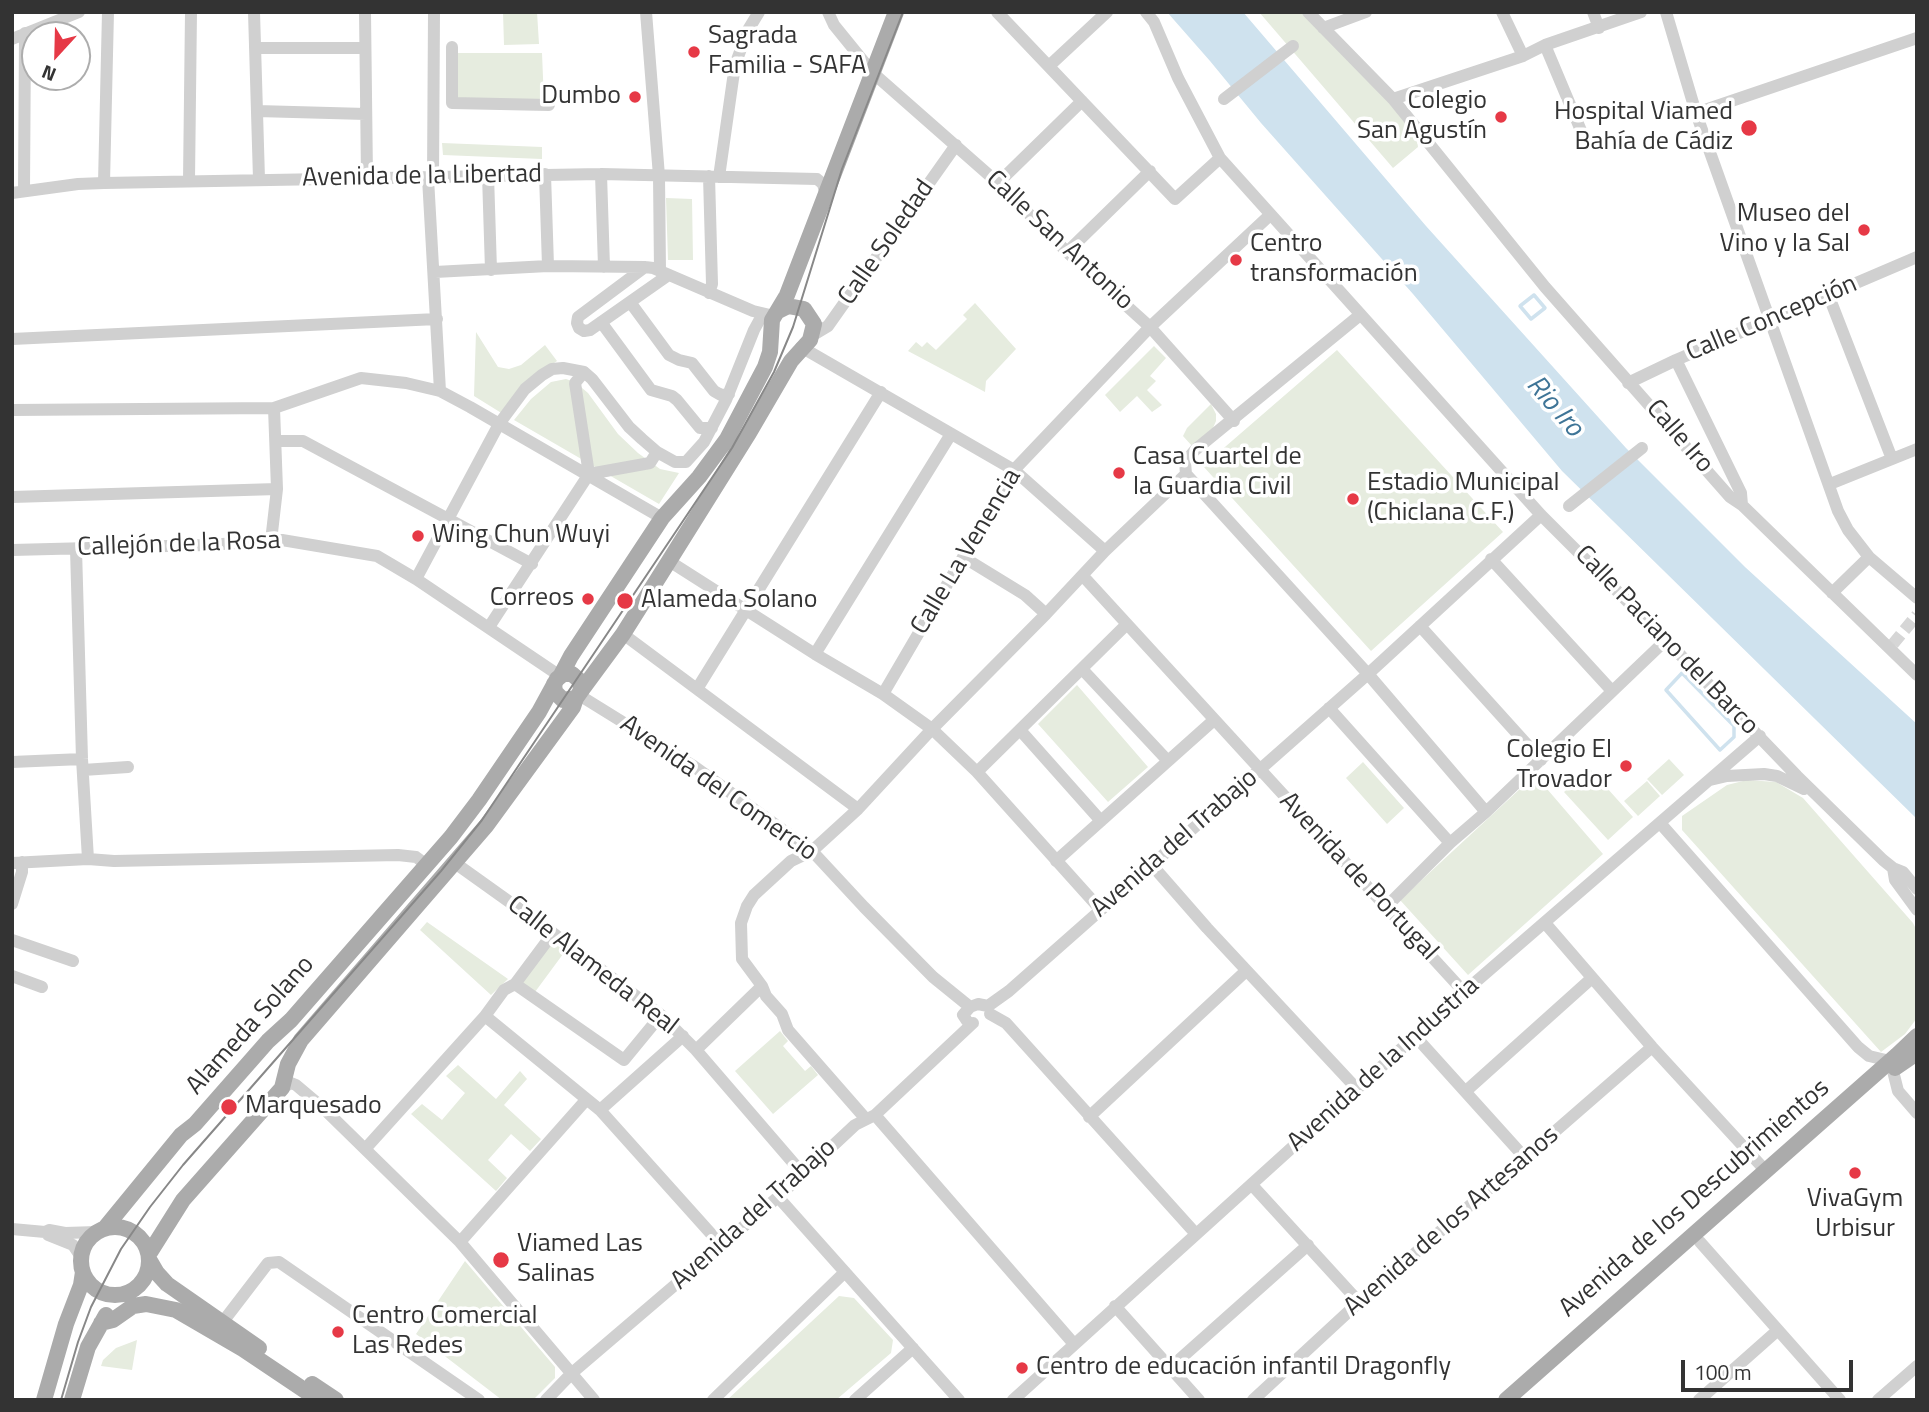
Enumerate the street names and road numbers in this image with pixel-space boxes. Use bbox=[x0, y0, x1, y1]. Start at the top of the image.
street label: Avenida de la Libertad bbox=[302, 159, 542, 195]
street label: Calle San Antonio bbox=[979, 165, 1139, 317]
street label: Calle Soledad bbox=[832, 174, 942, 312]
street label: Calle Concepción bbox=[1682, 269, 1862, 369]
street label: Calle Iro bbox=[1639, 394, 1719, 480]
street label: Calle La Venencia bbox=[905, 463, 1029, 641]
street label: Callejón de la Rosa bbox=[77, 526, 281, 564]
street label: Calle Paciano del Barco bbox=[1568, 540, 1764, 742]
street label: Avenida del Comercio bbox=[614, 709, 822, 869]
street label: Avenida del Trabajo bbox=[1085, 763, 1265, 925]
street label: Avenida de Portugal bbox=[1272, 786, 1444, 968]
street label: Calle Alameda Real bbox=[500, 890, 684, 1042]
street label: Alameda Solano bbox=[180, 950, 322, 1102]
street label: Avenida de la Industria bbox=[1282, 971, 1486, 1159]
street label: Avenida de los Descubrimientos bbox=[1554, 1073, 1836, 1325]
street label: Avenida de los Artesanos bbox=[1338, 1120, 1566, 1324]
street label: Avenida del Trabajo bbox=[665, 1133, 843, 1297]

